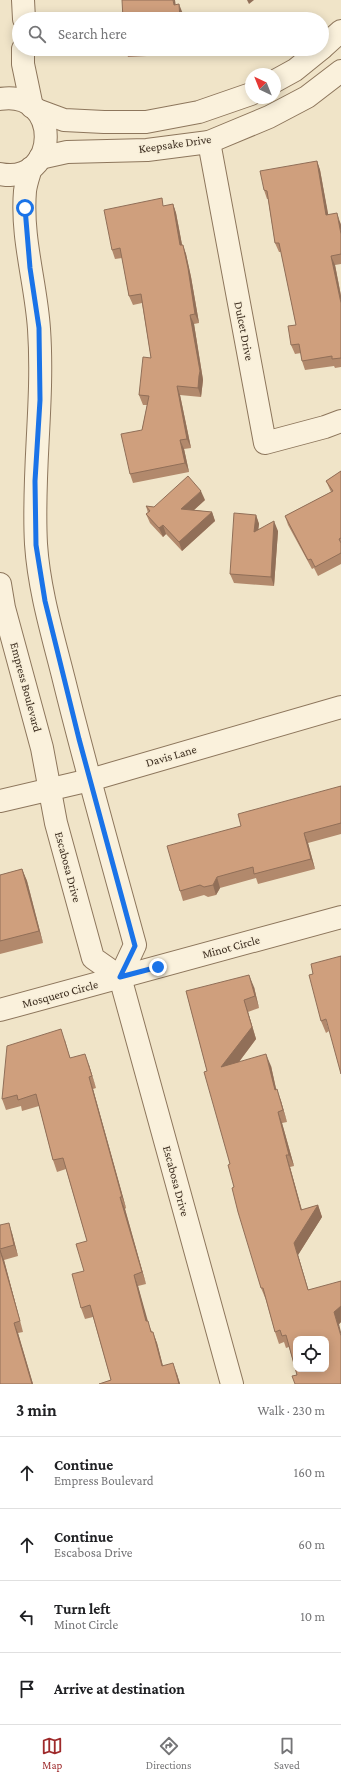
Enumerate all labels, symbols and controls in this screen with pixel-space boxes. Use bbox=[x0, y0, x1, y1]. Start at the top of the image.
search box bbox=[12, 12, 329, 56]
icon: search bbox=[26, 23, 48, 45]
text: Search here bbox=[58, 26, 127, 42]
north arrow bbox=[245, 68, 281, 104]
street label: Keepsake Drive bbox=[138, 132, 212, 156]
route start bbox=[16, 199, 34, 217]
street label: Dulcet Drive bbox=[231, 300, 257, 362]
street label: Empress Boulevard bbox=[7, 641, 45, 734]
street label: Davis Lane bbox=[144, 742, 198, 770]
street label: Escabosa Drive bbox=[52, 830, 84, 904]
street label: Minot Circle bbox=[201, 933, 261, 961]
route end bbox=[149, 958, 167, 976]
street label: Mosquero Circle bbox=[20, 977, 100, 1011]
street label: Escabosa Drive bbox=[160, 1144, 192, 1218]
map controls bbox=[293, 1336, 329, 1372]
button: locate bbox=[293, 1336, 329, 1372]
text: 3 min bbox=[16, 1401, 57, 1420]
text: Walk · 230 m bbox=[257, 1403, 325, 1418]
text: Continue bbox=[54, 1457, 113, 1473]
icon: ahead bbox=[16, 1462, 38, 1484]
text: 160 m bbox=[294, 1465, 325, 1480]
text: Empress Boulevard bbox=[54, 1473, 154, 1488]
text: Continue bbox=[54, 1529, 113, 1545]
icon: ahead bbox=[16, 1534, 38, 1556]
text: 60 m bbox=[298, 1537, 325, 1552]
text: Escabosa Drive bbox=[54, 1545, 133, 1560]
text: Turn left bbox=[54, 1601, 110, 1617]
icon: left bbox=[16, 1606, 38, 1628]
text: 10 m bbox=[300, 1609, 325, 1624]
text: Minot Circle bbox=[54, 1617, 118, 1632]
icon: arrive bbox=[16, 1678, 38, 1700]
text: Arrive at destination bbox=[54, 1681, 185, 1697]
tab: Map bbox=[41, 1735, 63, 1771]
tab: Directions bbox=[146, 1735, 191, 1771]
tab: Saved bbox=[274, 1735, 300, 1771]

